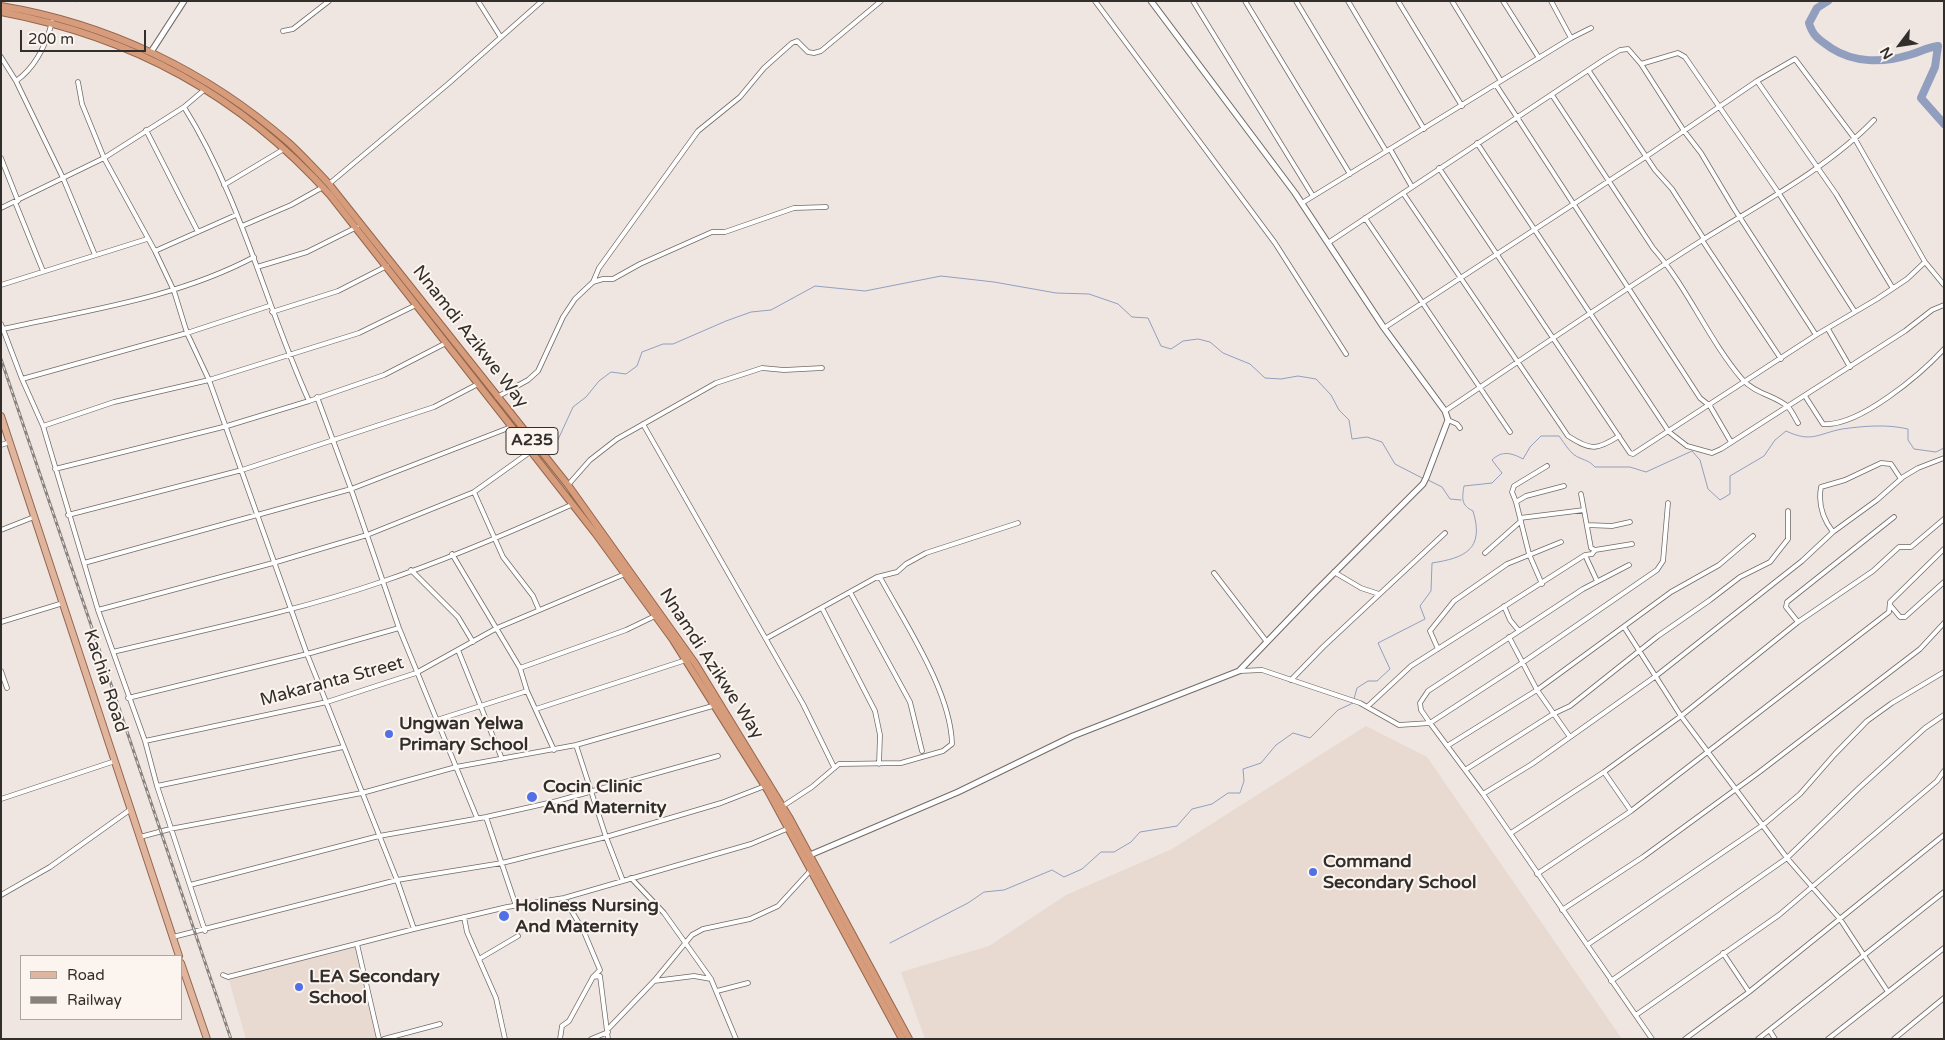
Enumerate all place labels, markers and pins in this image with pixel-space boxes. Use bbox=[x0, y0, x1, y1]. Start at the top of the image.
place label: Ungwan Yelwa Primary School bbox=[399, 713, 528, 756]
marker: Ungwan Yelwa Primary School bbox=[383, 728, 395, 740]
place label: Cocin Clinic And Maternity bbox=[543, 776, 666, 819]
marker: Cocin Clinic And Maternity bbox=[525, 790, 539, 804]
place label: Command Secondary School bbox=[1323, 851, 1476, 894]
marker: Command Secondary School bbox=[1307, 866, 1319, 878]
place label: Holiness Nursing And Maternity bbox=[515, 895, 659, 938]
marker: Holiness Nursing And Maternity bbox=[497, 909, 511, 923]
place label: LEA Secondary School bbox=[309, 966, 440, 1009]
marker: LEA Secondary School bbox=[293, 981, 305, 993]

